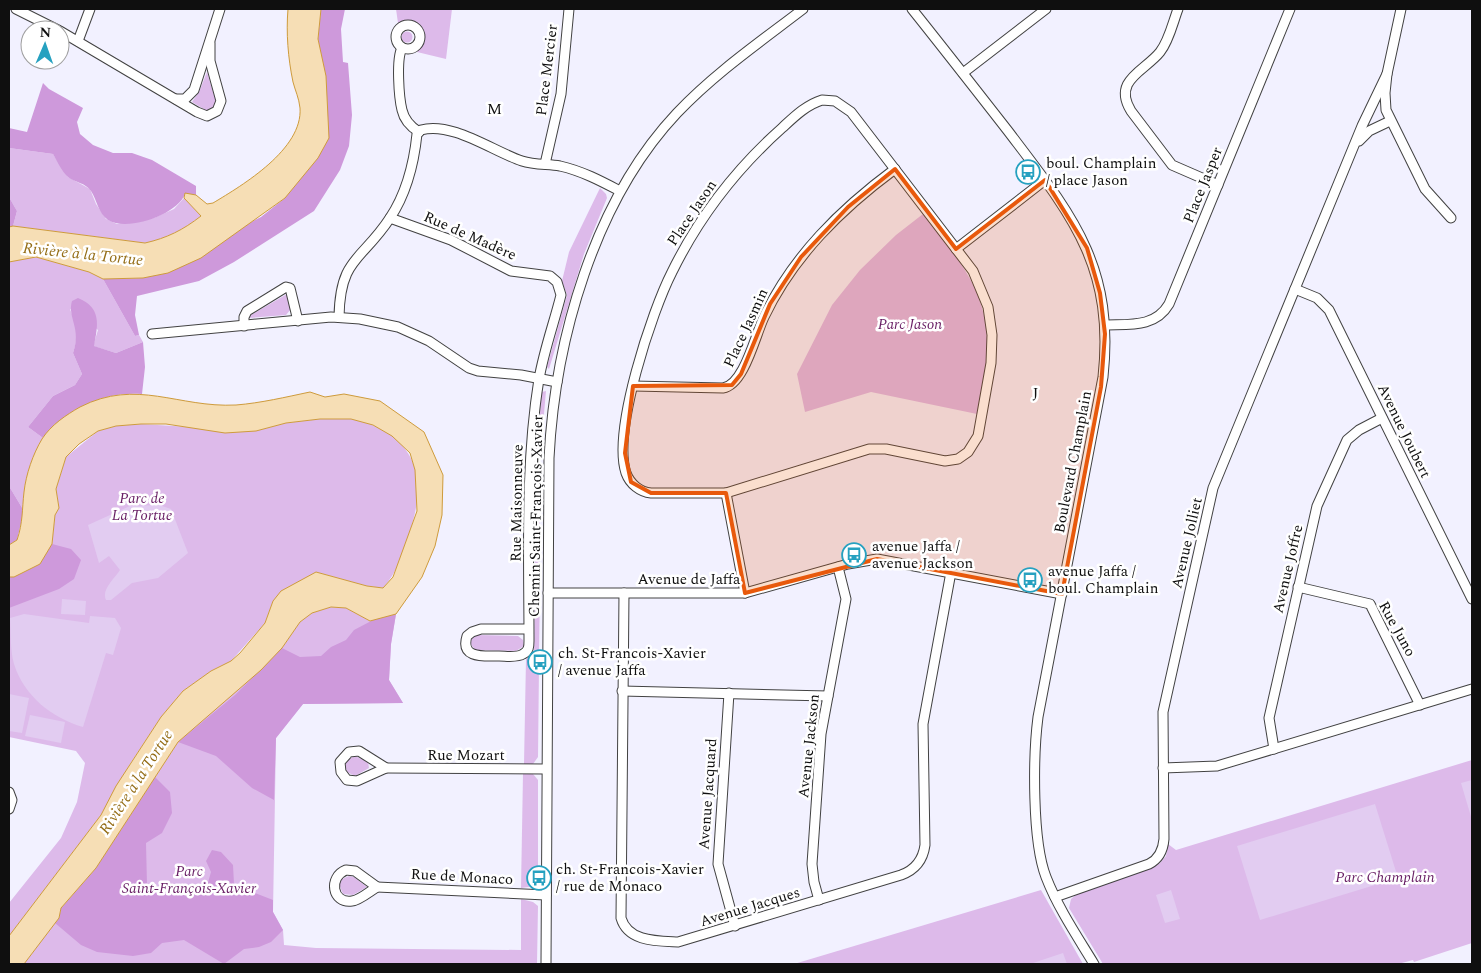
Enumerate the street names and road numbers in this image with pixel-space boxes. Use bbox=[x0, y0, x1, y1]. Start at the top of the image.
street label: Place Mercier bbox=[530, 23, 564, 117]
street label: Place Jasper bbox=[1177, 143, 1229, 227]
street label: Place Jason bbox=[661, 175, 723, 251]
street label: Rue de Madère bbox=[420, 205, 520, 267]
street label: Place Jasmin bbox=[718, 284, 774, 371]
street label: Avenue Joubert bbox=[1371, 380, 1437, 482]
street label: Boulevard Champlain bbox=[1048, 389, 1098, 535]
street label: Chemin Saint-François-Xavier bbox=[523, 415, 549, 617]
street label: Rue Maisonneuve bbox=[504, 444, 530, 562]
street label: Avenue Jolliet bbox=[1165, 495, 1209, 591]
street label: Avenue Joffre bbox=[1267, 522, 1309, 616]
street label: Avenue de Jaffa bbox=[638, 568, 741, 591]
street label: Rue Juno bbox=[1372, 597, 1422, 661]
street label: Avenue Jackson bbox=[792, 693, 826, 799]
street label: Avenue Jacquard bbox=[693, 738, 723, 850]
street label: Rue Mozart bbox=[427, 744, 505, 767]
street label: Rue de Monaco bbox=[410, 863, 514, 891]
street label: Avenue Jacques bbox=[697, 881, 803, 933]

